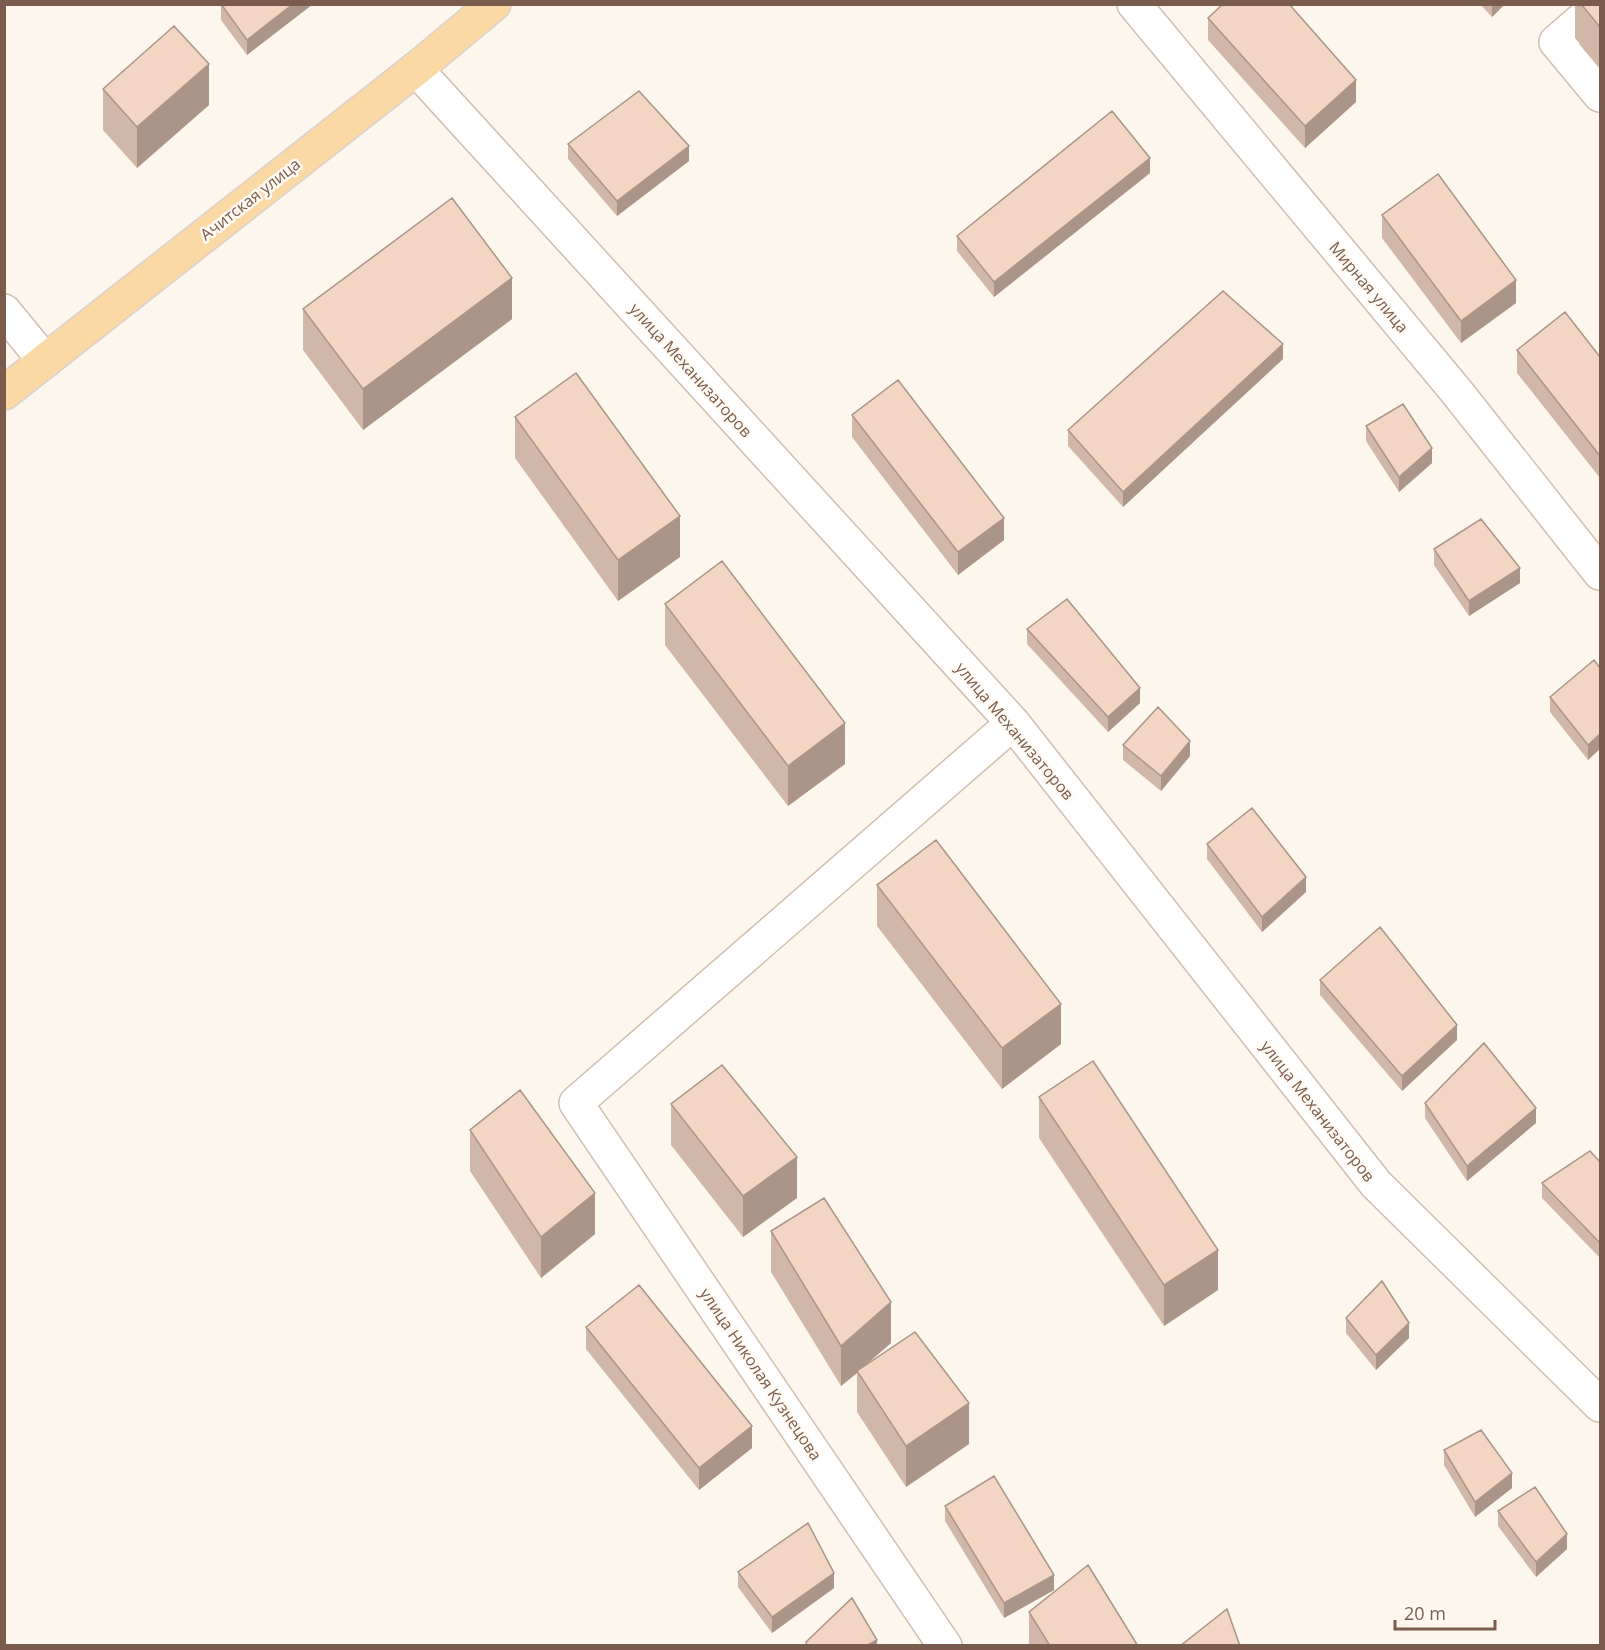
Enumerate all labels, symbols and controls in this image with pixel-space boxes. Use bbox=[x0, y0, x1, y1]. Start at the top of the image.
street label: Ачитская улица bbox=[195, 153, 305, 245]
street label: Мирная улица bbox=[1324, 237, 1414, 337]
street label: улица Механизаторов bbox=[625, 298, 757, 442]
street label: улица Механизаторов bbox=[951, 657, 1079, 805]
street label: улица Механизаторов bbox=[1256, 1036, 1380, 1186]
street label: улица Николая Кузнецова bbox=[695, 1283, 827, 1465]
scale bar bbox=[1395, 1593, 1496, 1631]
text: 20 m bbox=[1404, 1601, 1446, 1625]

